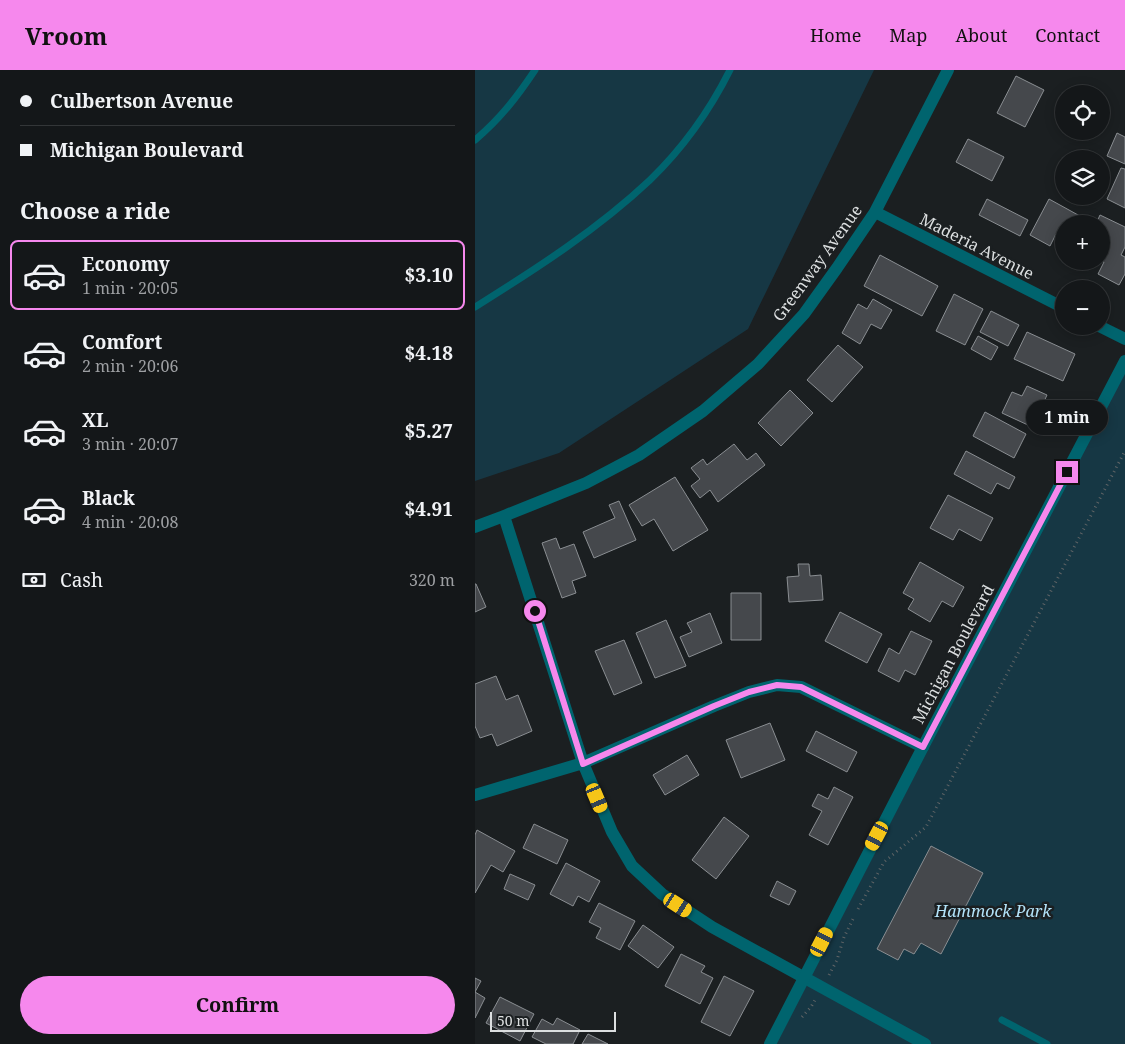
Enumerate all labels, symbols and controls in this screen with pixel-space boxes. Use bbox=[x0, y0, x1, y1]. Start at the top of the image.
text: Vroom bbox=[25, 19, 107, 52]
text: Home bbox=[810, 23, 861, 47]
text: Map bbox=[889, 23, 927, 47]
text: About bbox=[955, 23, 1007, 47]
text: Contact bbox=[1035, 23, 1100, 47]
map controls bbox=[1055, 85, 1110, 335]
button: locate bbox=[1055, 85, 1110, 140]
text: Culbertson Avenue bbox=[50, 88, 233, 114]
text: Michigan Boulevard bbox=[50, 137, 244, 163]
button: layers bbox=[1055, 150, 1110, 205]
text: Choose a ride bbox=[20, 195, 170, 225]
street label: Greenway Avenue bbox=[767, 200, 867, 326]
street label: Maderia Avenue bbox=[916, 208, 1038, 284]
button: + bbox=[1055, 215, 1110, 270]
text: Economy bbox=[82, 251, 170, 277]
icon: car bbox=[22, 253, 67, 298]
text: $3.10 bbox=[404, 262, 453, 288]
text: 1 min · 20:05 bbox=[82, 277, 178, 299]
button: − bbox=[1055, 280, 1110, 335]
text: Comfort bbox=[82, 329, 162, 355]
icon: car bbox=[22, 331, 67, 376]
text: $4.18 bbox=[404, 340, 453, 366]
text: 2 min · 20:06 bbox=[82, 355, 178, 377]
callout: 1 min bbox=[1026, 400, 1108, 434]
text: 1 min bbox=[1044, 406, 1090, 428]
text: XL bbox=[82, 407, 108, 433]
icon: car bbox=[22, 409, 67, 454]
text: $5.27 bbox=[404, 418, 453, 444]
text: 3 min · 20:07 bbox=[82, 433, 178, 455]
route end bbox=[1056, 461, 1078, 483]
text: Black bbox=[82, 485, 135, 511]
icon: car bbox=[22, 487, 67, 532]
text: $4.91 bbox=[404, 496, 453, 522]
text: 4 min · 20:08 bbox=[82, 511, 178, 533]
icon: cash bbox=[20, 566, 48, 594]
text: Cash bbox=[60, 567, 103, 593]
text: 320 m bbox=[409, 569, 455, 591]
street label: Michigan Boulevard bbox=[907, 581, 999, 727]
route start bbox=[524, 600, 546, 622]
car bbox=[584, 781, 609, 815]
car bbox=[863, 819, 890, 853]
car bbox=[661, 891, 694, 919]
park label: Hammock Park bbox=[934, 900, 1052, 922]
car bbox=[808, 925, 835, 959]
button: Confirm bbox=[20, 976, 455, 1034]
scale bar bbox=[490, 1009, 616, 1032]
text: 50 m bbox=[497, 1011, 530, 1030]

